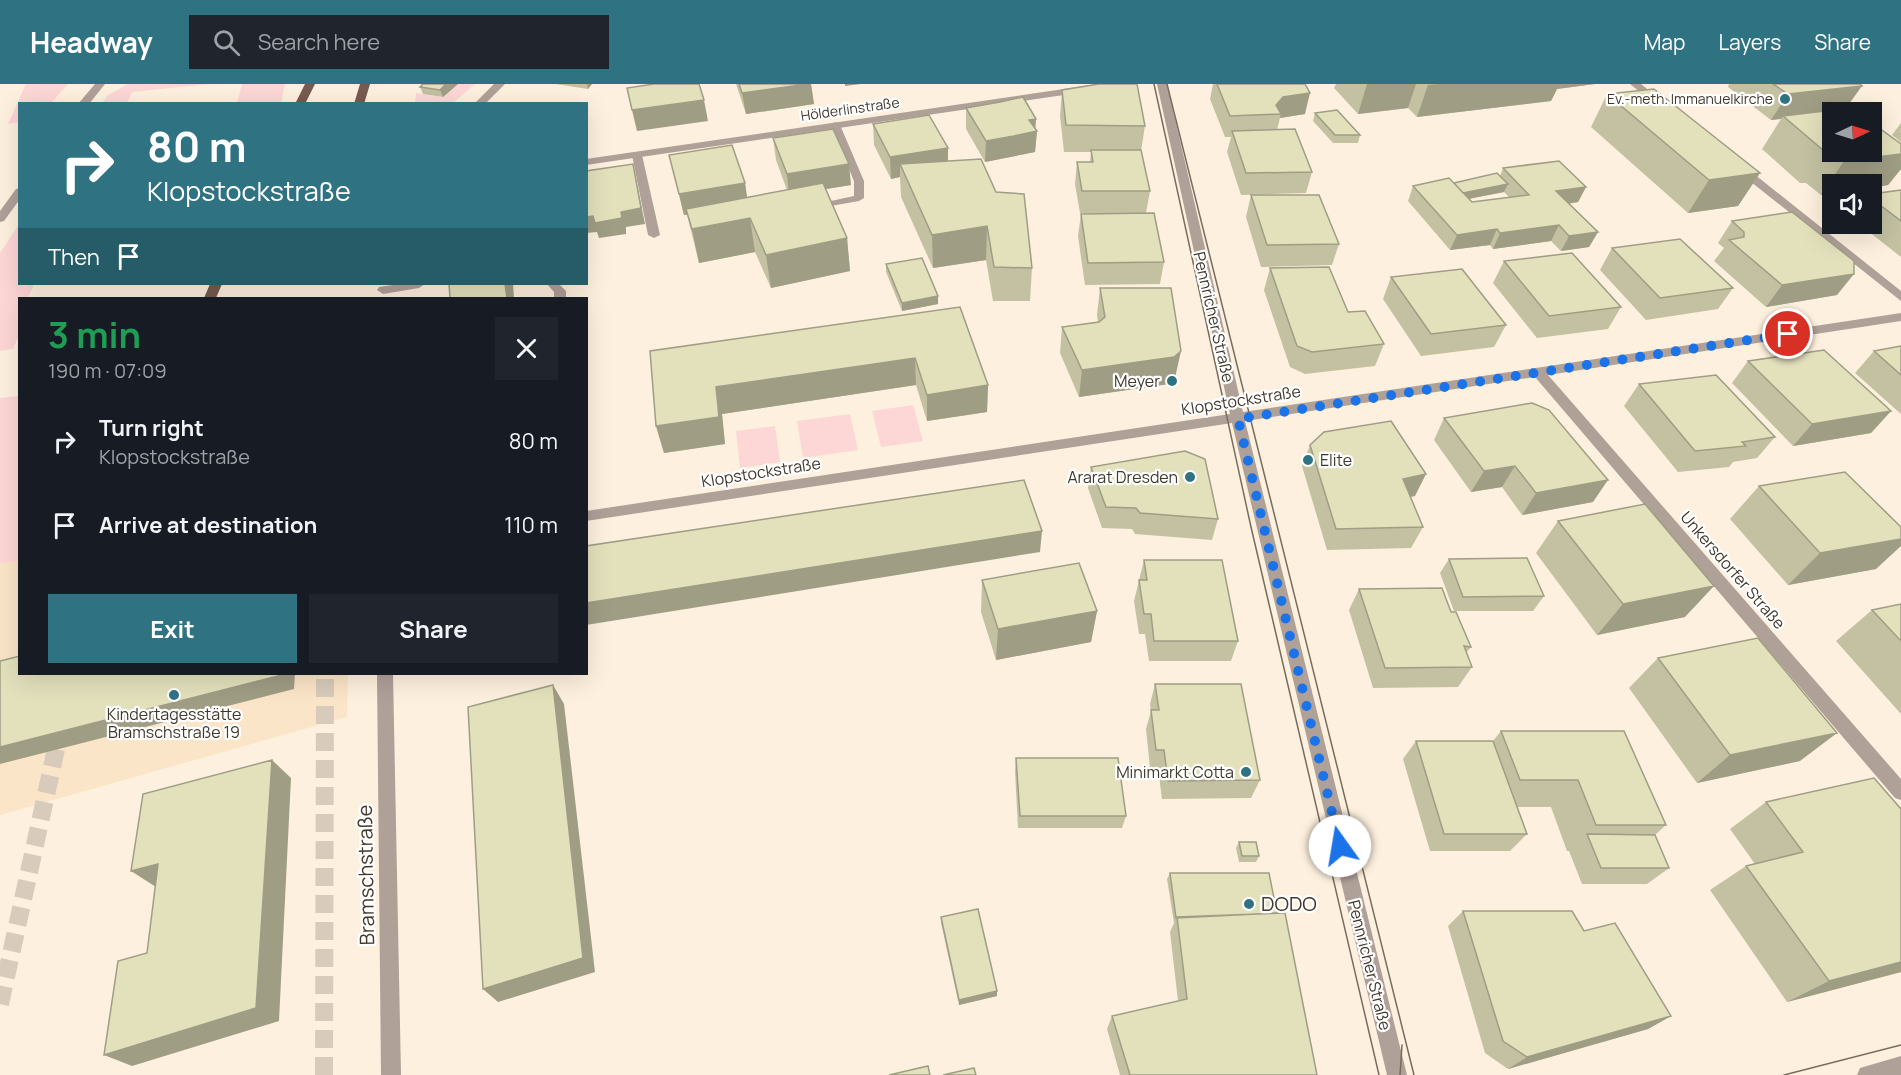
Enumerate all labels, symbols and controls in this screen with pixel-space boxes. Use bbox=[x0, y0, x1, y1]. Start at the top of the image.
search box bbox=[189, 15, 609, 69]
text: Headway bbox=[30, 23, 153, 61]
icon: search bbox=[210, 26, 243, 59]
text: Search here bbox=[258, 27, 380, 57]
text: Map bbox=[1644, 28, 1685, 56]
text: Layers bbox=[1718, 28, 1781, 56]
text: Share bbox=[1814, 28, 1871, 56]
place label: Ev.-meth. Immanuelkirche bbox=[1607, 89, 1773, 108]
street label: Hölderlinstraße bbox=[799, 92, 901, 125]
marker: Ev.-meth. Immanuelkirche bbox=[1778, 92, 1792, 106]
north arrow bbox=[1822, 102, 1882, 162]
map controls bbox=[1822, 102, 1882, 234]
text: 80 m bbox=[147, 117, 247, 175]
icon: right bbox=[48, 126, 126, 204]
text: Klopstockstraße bbox=[147, 172, 351, 209]
button: sound bbox=[1822, 174, 1882, 234]
icon: arrive bbox=[112, 240, 145, 273]
text: Then bbox=[48, 242, 100, 272]
street label: Pennricher Straße bbox=[1188, 250, 1240, 384]
pin bbox=[1762, 308, 1813, 359]
text: 3 min bbox=[48, 310, 141, 359]
button: close bbox=[495, 317, 558, 380]
icon: arrive bbox=[1771, 317, 1804, 350]
text: 190 m · 07:09 bbox=[48, 357, 167, 384]
place label: Meyer bbox=[1114, 370, 1160, 392]
marker: Meyer bbox=[1165, 374, 1179, 388]
street label: Klopstockstraße bbox=[1180, 380, 1302, 420]
text: Turn right bbox=[99, 413, 204, 443]
icon: right bbox=[48, 425, 81, 458]
text: 80 m bbox=[509, 426, 558, 456]
text: Klopstockstraße bbox=[99, 443, 250, 470]
place label: Elite bbox=[1320, 449, 1352, 471]
street label: Klopstockstraße bbox=[700, 452, 822, 492]
marker: Elite bbox=[1301, 453, 1315, 467]
place label: Ararat Dresden bbox=[1067, 466, 1178, 488]
marker: Ararat Dresden bbox=[1183, 470, 1197, 484]
street label: Unkersdorfer Straße bbox=[1676, 506, 1790, 634]
icon: arrive bbox=[48, 509, 81, 542]
text: Arrive at destination bbox=[99, 510, 317, 540]
text: 110 m bbox=[504, 510, 558, 540]
button: Exit bbox=[48, 594, 297, 663]
button: Share bbox=[309, 594, 558, 663]
marker: Kindertagesstätte Bramschstraße 19 bbox=[167, 688, 181, 702]
place label: Kindertagesstätte Bramschstraße 19 bbox=[107, 703, 241, 743]
place label: Minimarkt Cotta bbox=[1116, 761, 1234, 783]
marker: Minimarkt Cotta bbox=[1239, 765, 1253, 779]
street label: Bramschstraße bbox=[351, 804, 380, 946]
position arrow bbox=[1308, 814, 1372, 878]
place label: DODO bbox=[1261, 890, 1317, 917]
marker: DODO bbox=[1242, 897, 1256, 911]
street label: Pennricher Straße bbox=[1343, 898, 1397, 1032]

